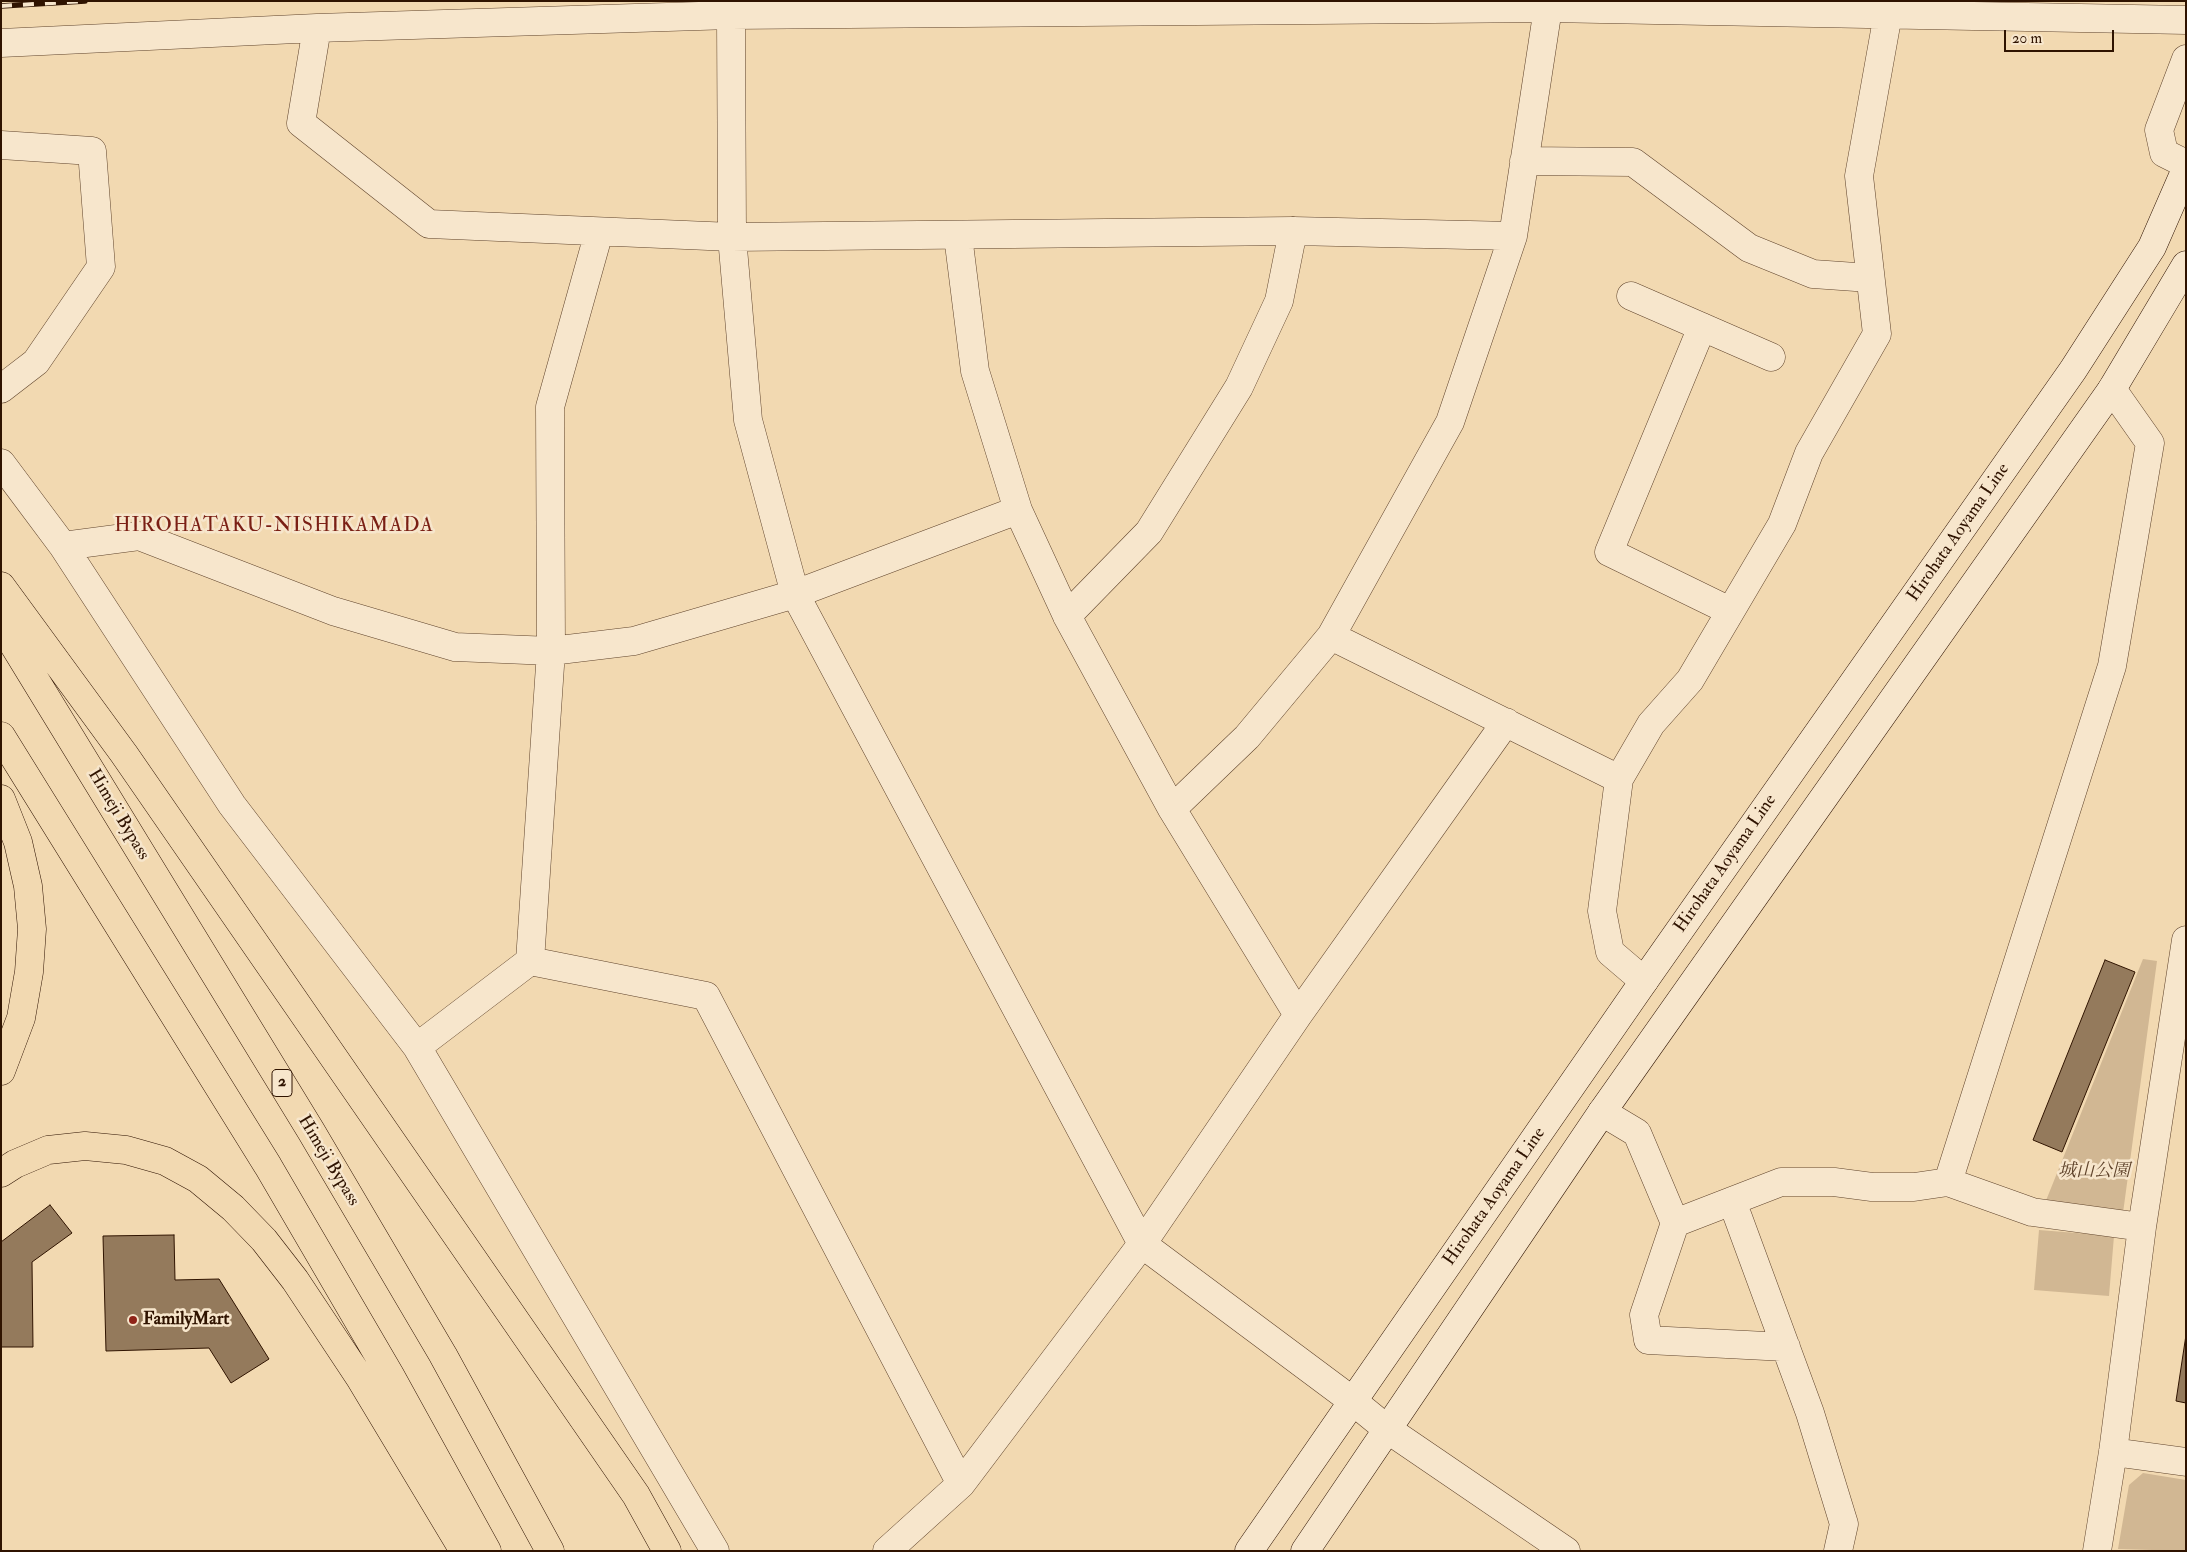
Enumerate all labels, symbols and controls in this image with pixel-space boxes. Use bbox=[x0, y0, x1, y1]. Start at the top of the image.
scale bar bbox=[2007, 20, 2117, 52]
text: 20 m bbox=[2012, 29, 2042, 48]
street label: Hirohata Aoyama Line bbox=[1903, 460, 2015, 606]
district label: HIROHATAKU-NISHIKAMADA bbox=[111, 515, 437, 539]
street label: Himeji Bypass bbox=[82, 766, 154, 864]
street label: Hirohata Aoyama Line bbox=[1670, 791, 1782, 937]
road number: 2 bbox=[272, 1070, 292, 1096]
street label: Himeji Bypass bbox=[292, 1112, 364, 1210]
street label: Hirohata Aoyama Line bbox=[1439, 1124, 1551, 1270]
park label: 城山公園 bbox=[2058, 1161, 2130, 1183]
place label: FamilyMart bbox=[143, 1309, 229, 1331]
marker: FamilyMart bbox=[127, 1314, 139, 1326]

